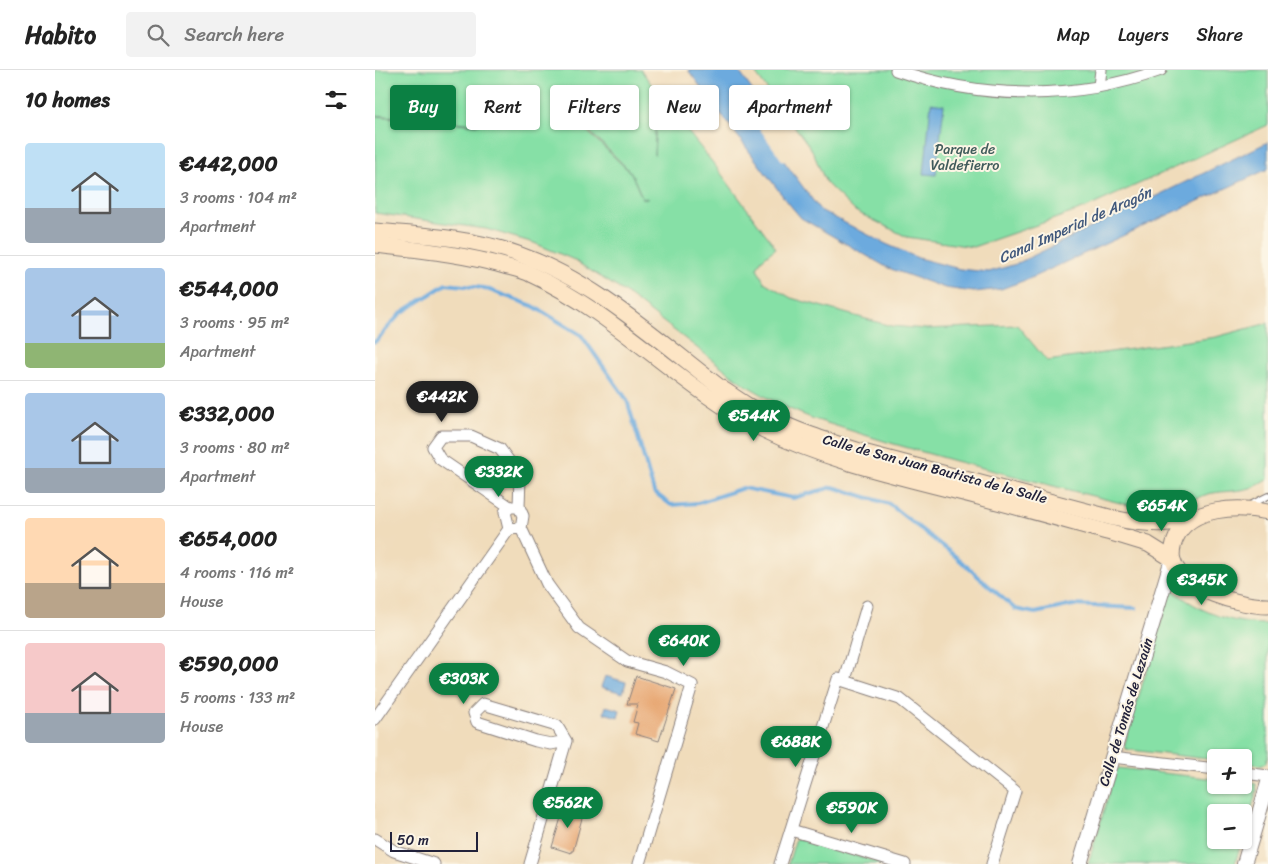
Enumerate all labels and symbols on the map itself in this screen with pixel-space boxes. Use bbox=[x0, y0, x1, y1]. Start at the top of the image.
park label: Parque de Valdefierro bbox=[931, 137, 999, 178]
water label: Canal Imperial de Aragón bbox=[994, 179, 1157, 270]
pin: €442K bbox=[407, 380, 477, 423]
pin: €544K bbox=[719, 400, 789, 442]
street label: Calle de San Juan Bautista de la Salle bbox=[820, 427, 1050, 511]
pin: €332K bbox=[464, 456, 534, 498]
pin: €654K bbox=[1127, 490, 1197, 532]
pin: €345K bbox=[1167, 564, 1237, 606]
pin: €640K bbox=[649, 624, 719, 667]
street label: Calle de Tomás de Lezaún bbox=[1092, 634, 1161, 789]
pin: €303K bbox=[429, 662, 499, 705]
pin: €688K bbox=[761, 726, 831, 768]
pin: €562K bbox=[533, 786, 603, 829]
pin: €590K bbox=[817, 792, 887, 834]
scale bar bbox=[390, 829, 477, 852]

